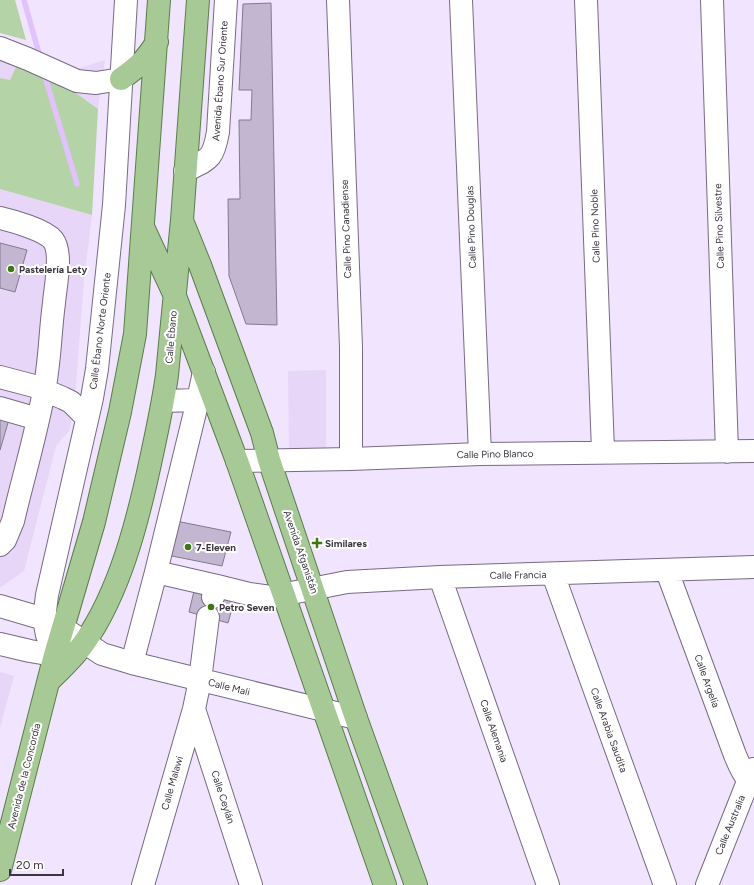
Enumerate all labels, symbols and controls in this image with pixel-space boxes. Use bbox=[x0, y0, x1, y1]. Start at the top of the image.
street label: Avenida Ébano Sur Oriente bbox=[209, 20, 231, 142]
street label: Calle Pino Canadiense bbox=[338, 179, 354, 279]
street label: Calle Pino Silvestre bbox=[711, 183, 727, 269]
street label: Calle Pino Douglas bbox=[463, 185, 479, 269]
street label: Calle Pino Noble bbox=[587, 188, 603, 263]
place label: Pastelería Lety bbox=[19, 263, 87, 276]
marker: Pastelería Lety bbox=[6, 264, 16, 274]
street label: Calle Ébano Norte Oriente bbox=[86, 271, 114, 390]
street label: Calle Ébano bbox=[162, 310, 180, 364]
street label: Calle Pino Blanco bbox=[456, 447, 534, 461]
street label: Avenida Afganistán bbox=[281, 509, 321, 596]
place label: Similares bbox=[325, 537, 367, 550]
marker: Similares bbox=[312, 538, 322, 548]
place label: 7-Eleven bbox=[196, 541, 236, 554]
marker: 7-Eleven bbox=[183, 542, 193, 552]
street label: Calle Francia bbox=[489, 568, 547, 582]
place label: Petro Seven bbox=[219, 601, 275, 614]
marker: Petro Seven bbox=[206, 602, 216, 612]
street label: Calle Argelia bbox=[691, 653, 723, 709]
street label: Calle Mali bbox=[207, 676, 251, 698]
street label: Calle Arabia Saudita bbox=[588, 686, 630, 774]
street label: Calle Alemania bbox=[477, 698, 511, 764]
street label: Avenida de la Concordia bbox=[5, 722, 43, 830]
street label: Calle Malawi bbox=[158, 754, 186, 812]
street label: Calle Ceylán bbox=[208, 769, 238, 826]
street label: Calle Australia bbox=[712, 793, 748, 857]
scale bar bbox=[10, 851, 63, 877]
text: 20 m bbox=[16, 858, 44, 872]

